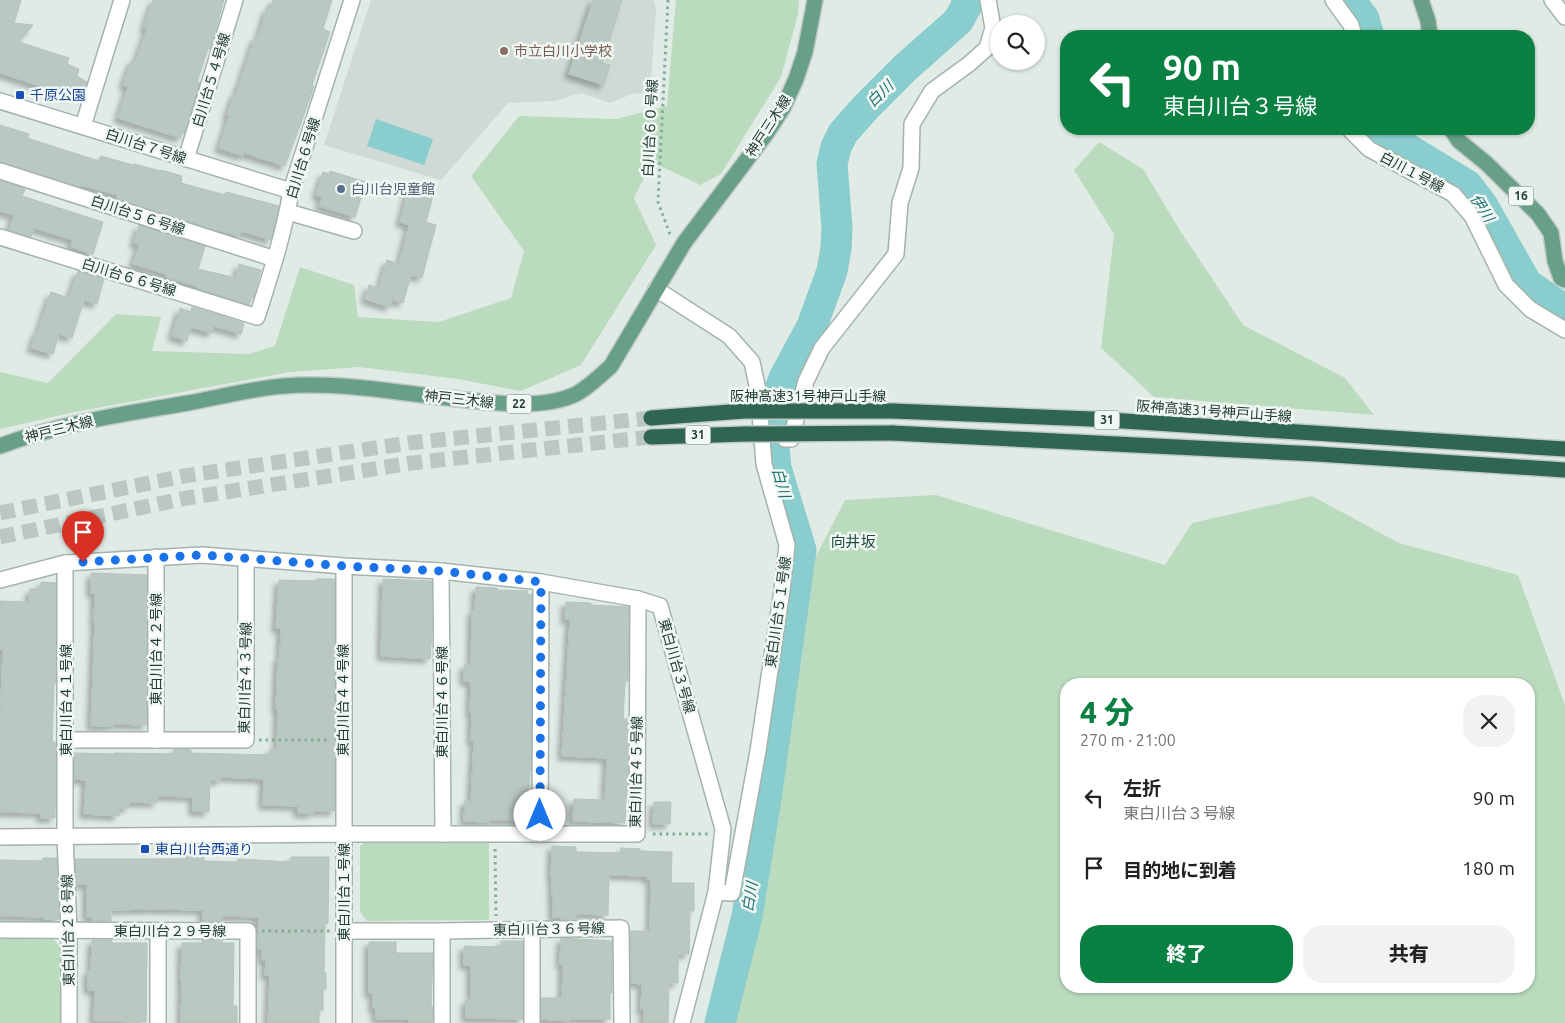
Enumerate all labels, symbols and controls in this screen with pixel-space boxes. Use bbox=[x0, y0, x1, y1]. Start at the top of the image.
map controls bbox=[990, 15, 1045, 70]
button: search bbox=[990, 15, 1045, 70]
street label: 白川台５４号線 bbox=[189, 31, 233, 129]
place label: 市立白川小学校 bbox=[514, 43, 612, 59]
marker: 市立白川小学校 bbox=[498, 45, 510, 57]
text: 90 m bbox=[1163, 47, 1241, 87]
icon: left bbox=[1080, 50, 1145, 115]
water label: 白川 bbox=[863, 76, 898, 110]
street label: 白川台６０号線 bbox=[639, 79, 661, 177]
place label: 千原公園 bbox=[30, 87, 86, 103]
marker: 千原公園 bbox=[14, 89, 26, 101]
street label: 神戸三木線 bbox=[742, 92, 794, 160]
text: 東白川台３号線 bbox=[1163, 93, 1317, 118]
street label: 白川台６号線 bbox=[283, 115, 323, 201]
street label: 白川台７号線 bbox=[104, 125, 188, 167]
street label: 白川１号線 bbox=[1377, 149, 1447, 195]
place label: 白川台児童館 bbox=[351, 181, 435, 197]
marker: 白川台児童館 bbox=[335, 183, 347, 195]
road number: 16 bbox=[1508, 187, 1534, 206]
water label: 伊川 bbox=[1467, 191, 1499, 227]
street label: 白川台５６号線 bbox=[89, 192, 187, 238]
street label: 白川台６６号線 bbox=[80, 255, 178, 299]
street label: 神戸三木線 bbox=[423, 387, 495, 411]
street label: 阪神高速31号神戸山手線 bbox=[730, 388, 886, 404]
road number: 22 bbox=[506, 394, 532, 414]
street label: 阪神高速31号神戸山手線 bbox=[1136, 398, 1292, 424]
road number: 31 bbox=[1094, 410, 1120, 430]
street label: 神戸三木線 bbox=[23, 413, 95, 445]
road number: 31 bbox=[686, 426, 710, 444]
water label: 白川 bbox=[769, 466, 794, 501]
pin bbox=[62, 511, 104, 562]
icon: arrive bbox=[69, 518, 97, 546]
district label: 向井坂 bbox=[830, 533, 876, 550]
street label: 東白川台５１号線 bbox=[762, 555, 794, 669]
street label: 東白川台４２号線 bbox=[148, 593, 164, 705]
street label: 東白川台３号線 bbox=[656, 617, 698, 715]
street label: 東白川台４３号線 bbox=[236, 622, 254, 734]
street label: 東白川台４１号線 bbox=[58, 644, 74, 756]
street label: 東白川台４４号線 bbox=[335, 644, 351, 756]
street label: 東白川台４６号線 bbox=[434, 646, 450, 758]
text: 4 分 bbox=[1080, 695, 1134, 729]
button: close bbox=[1463, 695, 1515, 747]
street label: 東白川台４５号線 bbox=[627, 716, 645, 828]
text: 270 m · 21:00 bbox=[1080, 731, 1176, 749]
text: 左折 bbox=[1123, 777, 1161, 799]
icon: left bbox=[1080, 784, 1108, 812]
text: 90 m bbox=[1473, 787, 1515, 809]
position arrow bbox=[513, 788, 565, 840]
text: 東白川台３号線 bbox=[1123, 804, 1235, 822]
place label: 東白川台西通り bbox=[155, 841, 253, 857]
marker: 東白川台西通り bbox=[139, 843, 151, 855]
street label: 東白川台１号線 bbox=[336, 843, 352, 941]
icon: arrive bbox=[1080, 854, 1108, 882]
text: 180 m bbox=[1462, 857, 1515, 879]
text: 目的地に到着 bbox=[1123, 859, 1237, 881]
street label: 東白川台２８号線 bbox=[59, 874, 77, 986]
water label: 白川 bbox=[739, 879, 761, 913]
street label: 東白川台３６号線 bbox=[493, 920, 605, 938]
street label: 東白川台２９号線 bbox=[114, 923, 226, 939]
button: 終了 bbox=[1080, 925, 1293, 983]
button: 共有 bbox=[1303, 925, 1515, 983]

